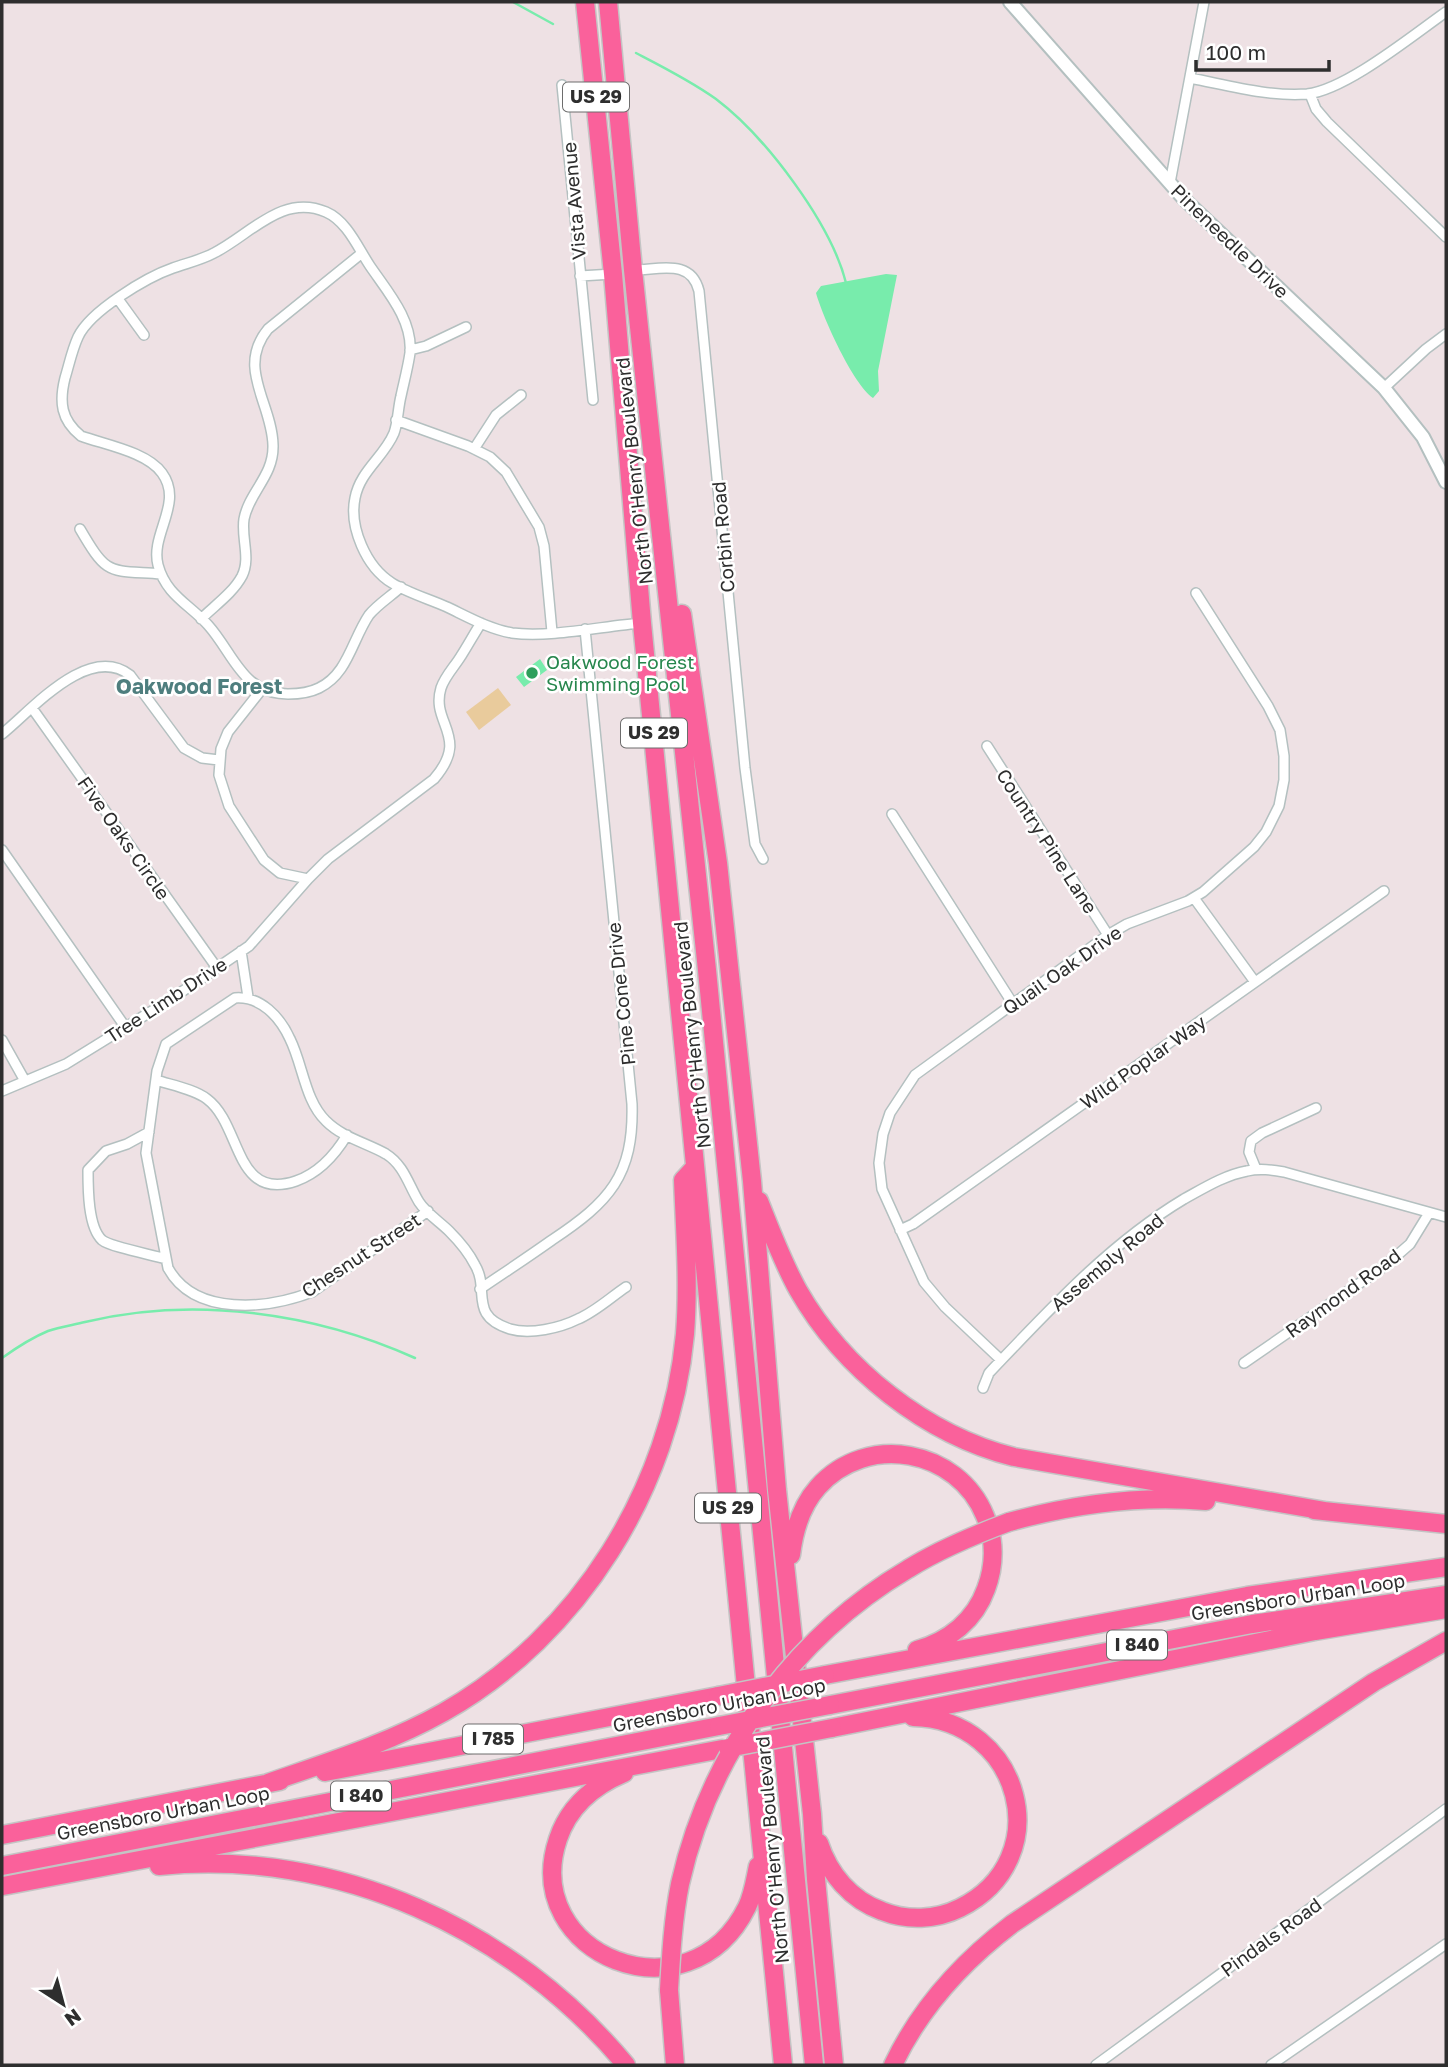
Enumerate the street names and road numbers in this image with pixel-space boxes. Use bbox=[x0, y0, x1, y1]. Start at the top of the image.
road number: US 29 bbox=[563, 82, 629, 112]
street label: Vista Avenue bbox=[557, 141, 590, 261]
street label: Pineneedle Drive bbox=[1167, 179, 1294, 303]
street label: North O'Henry Boulevard bbox=[610, 356, 657, 586]
street label: Corbin Road bbox=[706, 481, 739, 594]
road number: US 29 bbox=[621, 718, 687, 748]
street label: Country Pine Lane bbox=[992, 764, 1103, 917]
street label: Five Oaks Circle bbox=[73, 772, 175, 904]
street label: North O'Henry Boulevard bbox=[668, 920, 715, 1150]
street label: Quail Oak Drive bbox=[998, 920, 1125, 1019]
street label: Pine Cone Drive bbox=[602, 921, 639, 1067]
street label: Tree Limb Drive bbox=[101, 952, 231, 1047]
street label: Wild Poplar Way bbox=[1075, 1009, 1210, 1114]
street label: Chesnut Street bbox=[297, 1208, 425, 1302]
street label: Assembly Road bbox=[1046, 1208, 1168, 1315]
street label: Raymond Road bbox=[1281, 1243, 1405, 1342]
road number: US 29 bbox=[695, 1493, 761, 1522]
street label: Greensboro Urban Loop bbox=[1189, 1568, 1406, 1625]
road number: I 840 bbox=[1107, 1630, 1167, 1660]
street label: Greensboro Urban Loop bbox=[611, 1673, 827, 1736]
road number: I 785 bbox=[463, 1724, 523, 1754]
street label: North O'Henry Boulevard bbox=[750, 1735, 793, 1965]
street label: Greensboro Urban Loop bbox=[55, 1781, 271, 1844]
road number: I 840 bbox=[331, 1781, 391, 1810]
street label: Pindals Road bbox=[1216, 1892, 1326, 1981]

